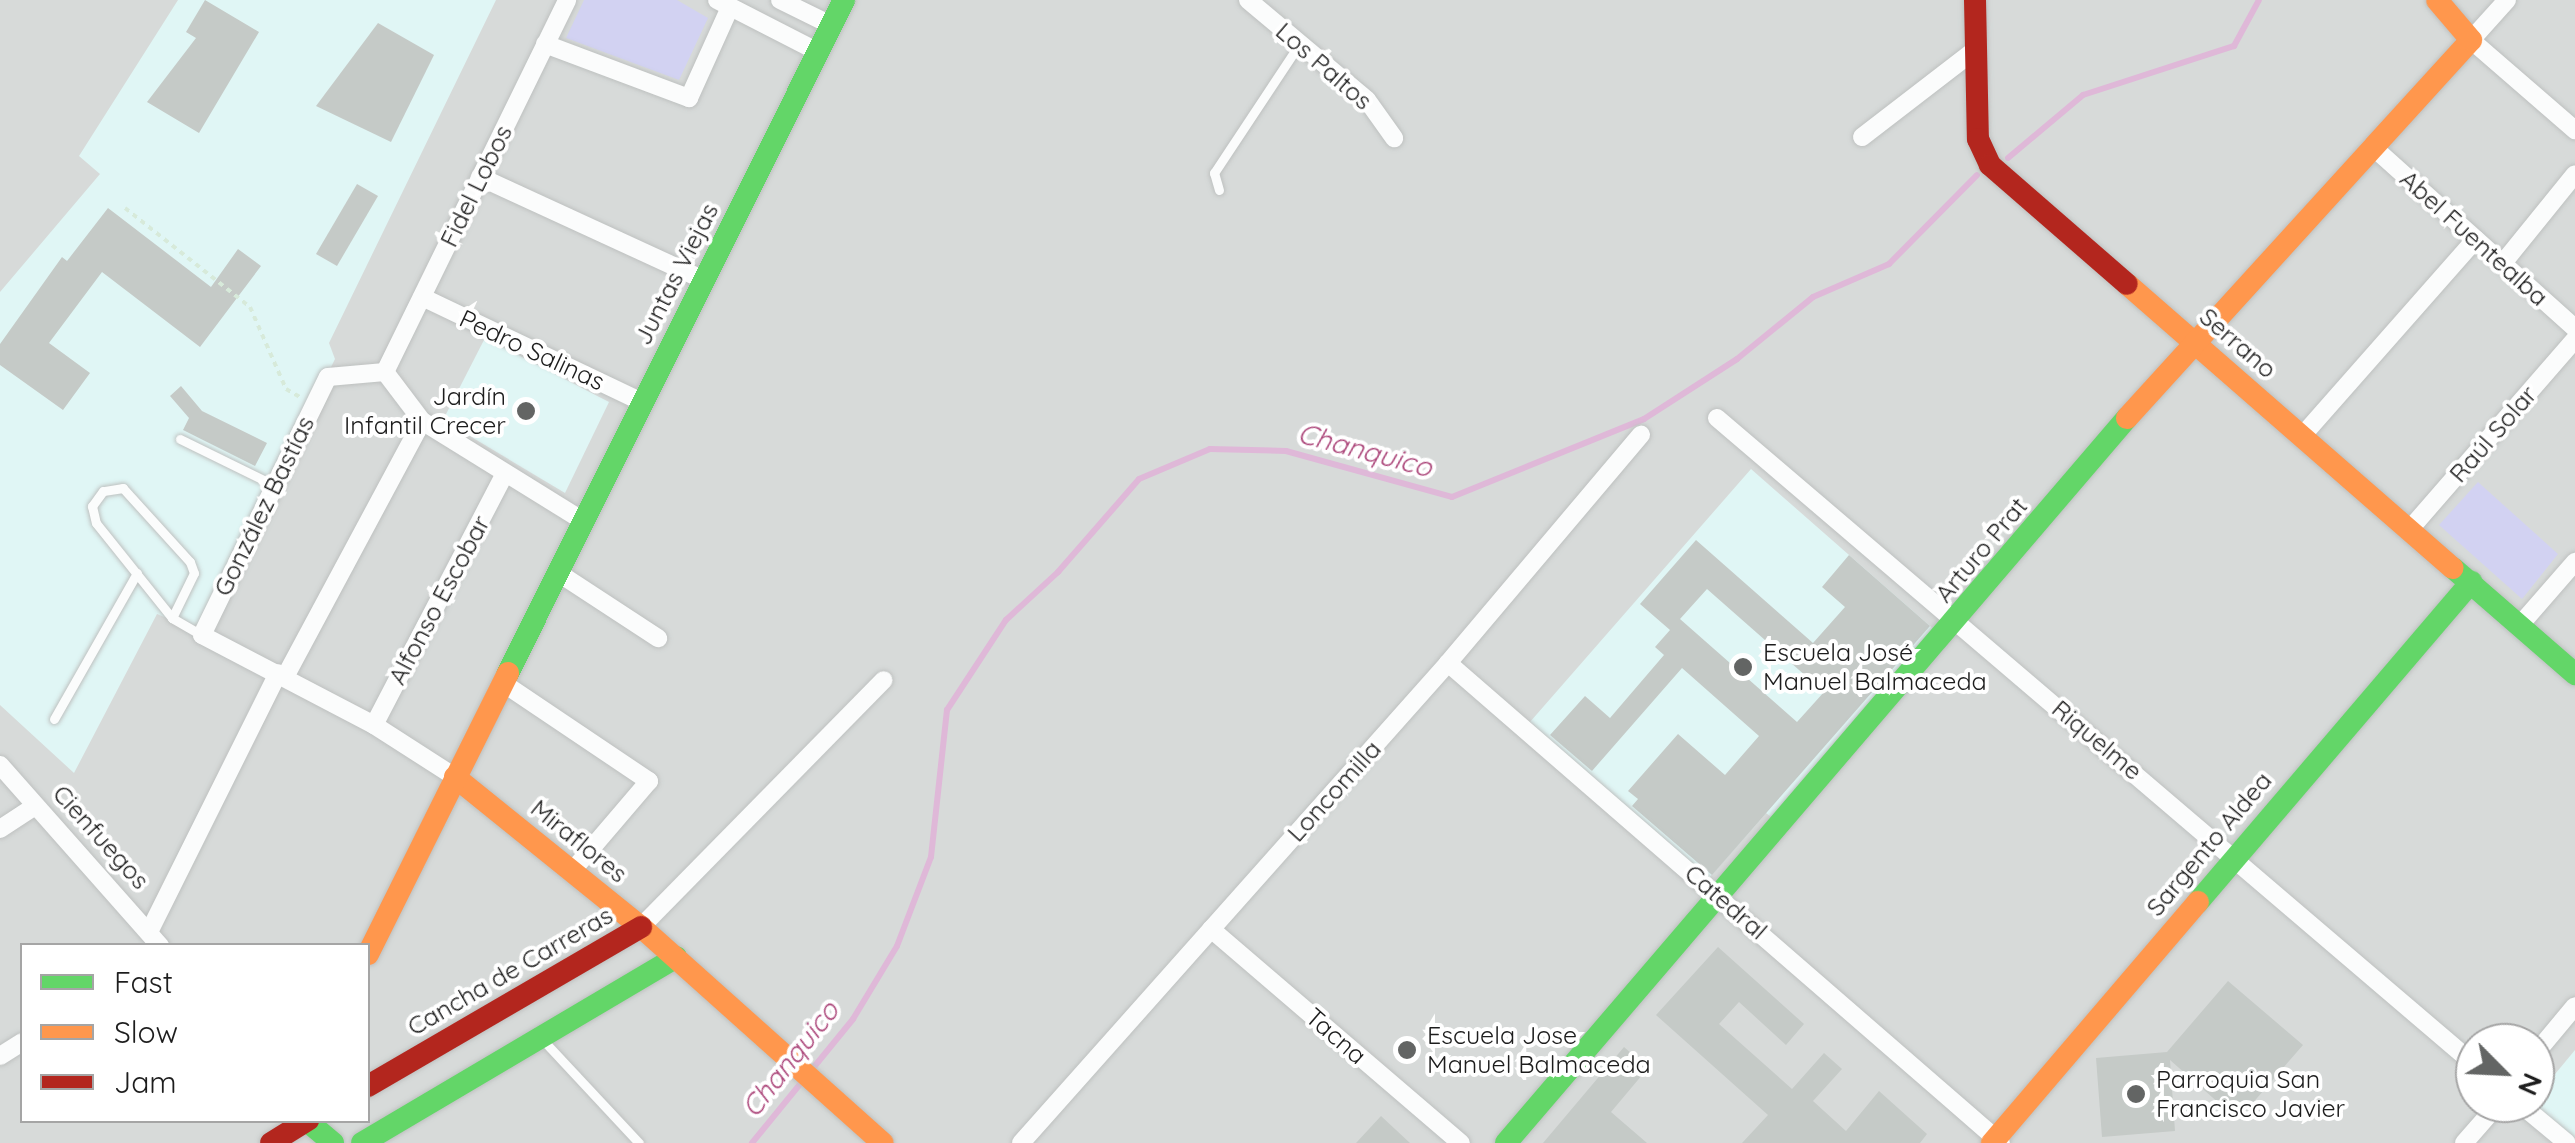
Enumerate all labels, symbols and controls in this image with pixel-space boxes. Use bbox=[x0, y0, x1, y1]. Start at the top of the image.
street label: Los Paltos bbox=[1270, 16, 1378, 116]
street label: Fidel Lobos bbox=[434, 120, 518, 252]
street label: Abel Fuentealba bbox=[2394, 164, 2554, 312]
street label: Juntas Viejas bbox=[627, 198, 725, 350]
street label: Serrano bbox=[2194, 302, 2282, 384]
street label: Pedro Salinas bbox=[455, 303, 609, 397]
street label: Raúl Solar bbox=[2443, 380, 2543, 488]
place label: Jardín Infantil Crecer bbox=[344, 382, 506, 441]
marker: Jardín Infantil Crecer bbox=[515, 400, 537, 422]
street label: González Bastías bbox=[207, 411, 321, 601]
water label: Chanquico bbox=[1294, 416, 1436, 484]
street label: Arturo Prat bbox=[1929, 492, 2033, 608]
street label: Alfonso Escobar bbox=[382, 510, 496, 690]
place label: Escuela José Manuel Balmaceda bbox=[1763, 638, 1987, 697]
marker: Escuela José Manuel Balmaceda bbox=[1732, 656, 1754, 678]
street label: Riquelme bbox=[2046, 694, 2148, 786]
street label: Loncomilla bbox=[1281, 734, 1387, 848]
street label: Sargento Aldea bbox=[2140, 766, 2278, 922]
street label: Cienfuegos bbox=[47, 779, 155, 895]
street label: Miraflores bbox=[525, 793, 633, 889]
street label: Catedral bbox=[1679, 858, 1773, 946]
street label: Cancha de Carreras bbox=[402, 900, 618, 1042]
legend bbox=[20, 943, 370, 1123]
text: Fast bbox=[114, 963, 173, 1001]
water label: Chanquico bbox=[734, 994, 846, 1124]
street label: Tacna bbox=[1300, 1002, 1372, 1070]
text: Slow bbox=[114, 1013, 178, 1051]
place label: Escuela Jose Manuel Balmaceda bbox=[1427, 1021, 1651, 1080]
north arrow bbox=[2455, 1023, 2555, 1123]
marker: Escuela Jose Manuel Balmaceda bbox=[1396, 1039, 1418, 1061]
text: Jam bbox=[114, 1063, 177, 1101]
place label: Parroquia San Francisco Javier bbox=[2156, 1065, 2345, 1124]
text: N bbox=[2511, 1068, 2551, 1101]
marker: Parroquia San Francisco Javier bbox=[2125, 1083, 2147, 1105]

